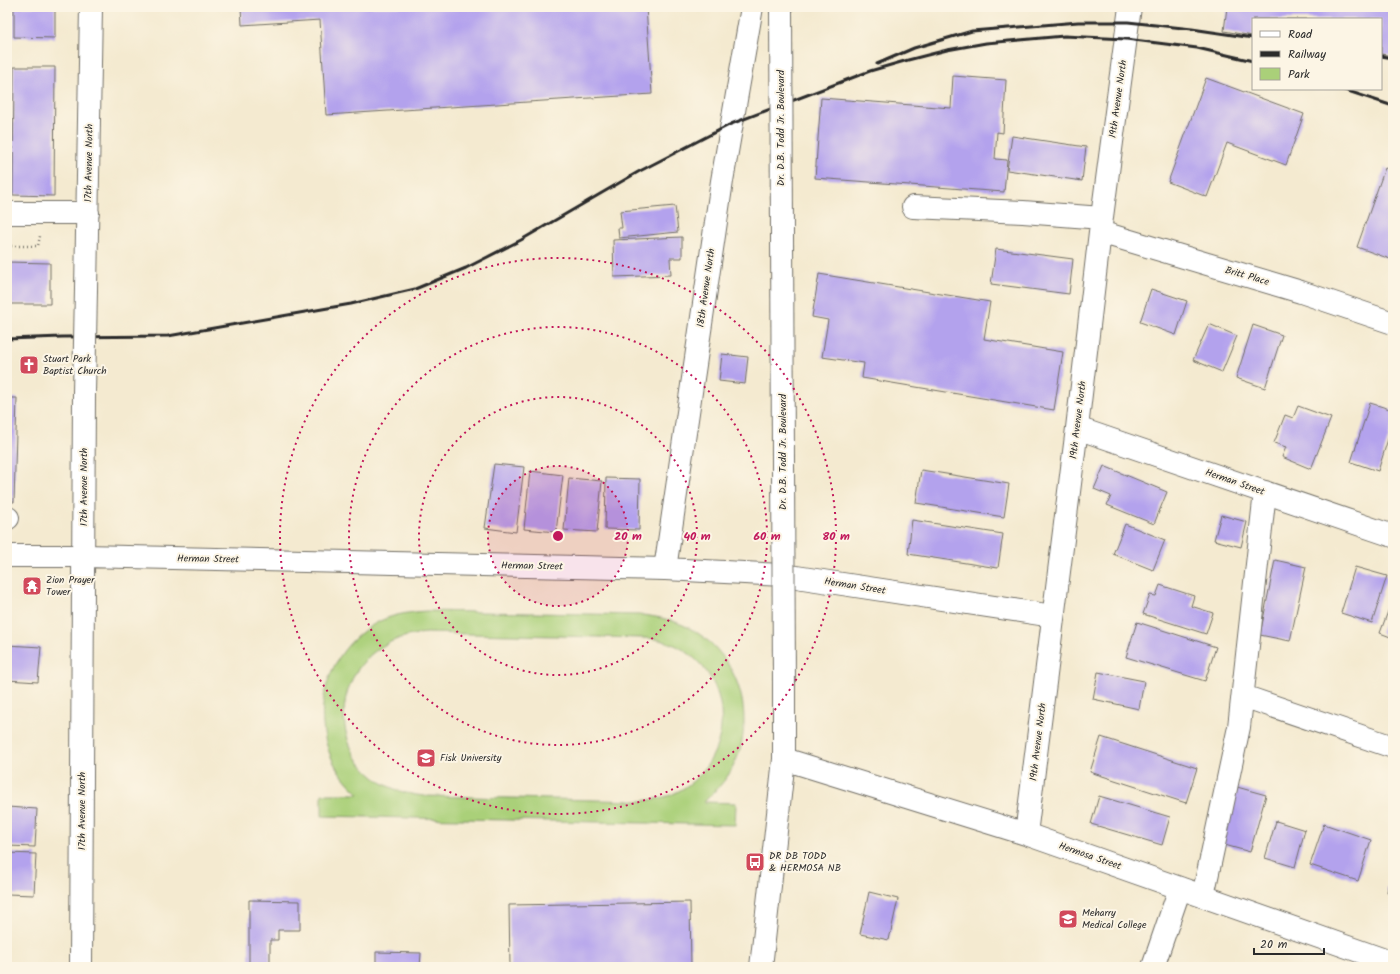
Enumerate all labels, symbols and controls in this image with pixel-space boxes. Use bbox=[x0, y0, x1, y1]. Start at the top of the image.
legend bbox=[1252, 18, 1382, 90]
text: Road bbox=[1288, 25, 1313, 44]
text: Railway bbox=[1288, 45, 1326, 64]
street label: 19th Avenue North bbox=[1105, 59, 1131, 139]
text: Park bbox=[1288, 65, 1310, 84]
street label: Dr. D.B. Todd Jr. Boulevard bbox=[773, 69, 789, 186]
street label: 17th Avenue North bbox=[80, 124, 98, 202]
street label: 18th Avenue North bbox=[693, 247, 719, 329]
street label: Britt Place bbox=[1223, 262, 1271, 290]
place label: Stuart Park Baptist Church bbox=[43, 351, 107, 379]
church icon: Stuart Park Baptist Church bbox=[18, 354, 40, 376]
street label: 19th Avenue North bbox=[1065, 380, 1091, 460]
street label: Dr. D.B. Todd Jr. Boulevard bbox=[775, 393, 791, 510]
street label: 17th Avenue North bbox=[76, 448, 92, 526]
street label: Herman Street bbox=[1203, 464, 1267, 500]
text: 20 m bbox=[614, 527, 642, 546]
text: 40 m bbox=[683, 527, 711, 546]
text: 60 m bbox=[753, 527, 781, 546]
text: 80 m bbox=[822, 527, 850, 546]
centre of rings bbox=[551, 529, 565, 543]
street label: Herman Street bbox=[177, 550, 239, 568]
street label: Herman Street bbox=[501, 557, 563, 575]
place label: Zion Prayer Tower bbox=[46, 572, 95, 600]
street label: Herman Street bbox=[823, 573, 887, 599]
temple icon: Zion Prayer Tower bbox=[21, 575, 43, 597]
street label: 19th Avenue North bbox=[1025, 702, 1051, 782]
school or university icon: Fisk University bbox=[415, 747, 437, 769]
place label: Fisk University bbox=[440, 750, 502, 766]
street label: 17th Avenue North bbox=[74, 772, 90, 850]
street label: Hermosa Street bbox=[1057, 838, 1124, 874]
place label: DR DB TODD & HERMOSA NB bbox=[769, 848, 841, 876]
bus stop icon: DR DB TODD & HERMOSA NB bbox=[744, 851, 766, 873]
place label: Meharry Medical College bbox=[1082, 905, 1147, 933]
school or university icon: Meharry Medical College bbox=[1057, 908, 1079, 930]
scale bar bbox=[1254, 930, 1324, 956]
text: 20 m bbox=[1260, 935, 1288, 954]

